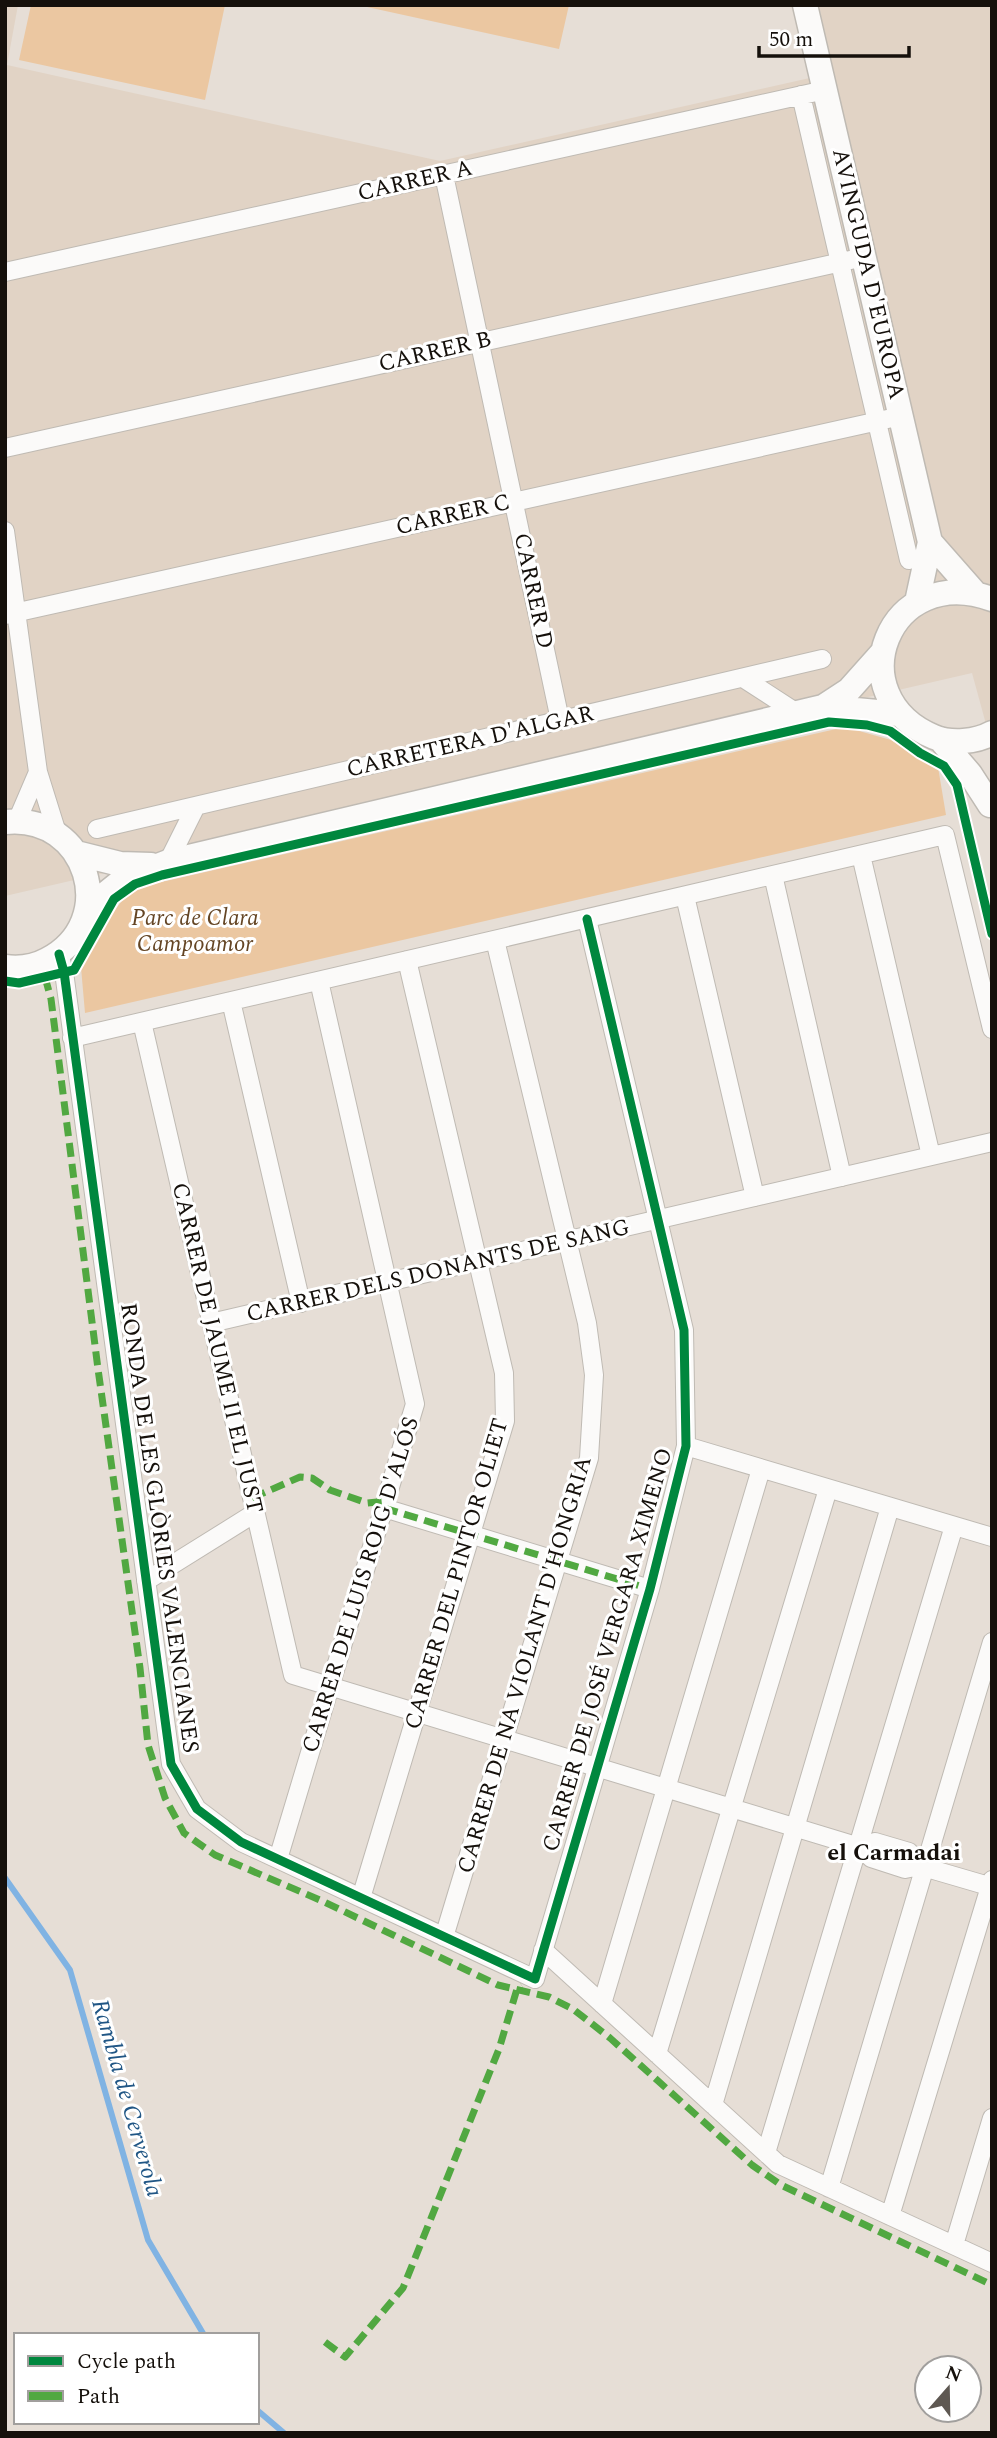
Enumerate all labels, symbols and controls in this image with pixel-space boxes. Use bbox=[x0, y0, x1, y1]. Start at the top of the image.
scale bar bbox=[759, 14, 909, 58]
text: 50 m bbox=[769, 24, 813, 56]
street label: AVINGUDA D'EUROPA bbox=[822, 145, 914, 403]
street label: CARRER A bbox=[354, 151, 476, 211]
street label: CARRER B bbox=[375, 322, 495, 382]
street label: CARRER C bbox=[392, 485, 514, 545]
street label: CARRER D bbox=[504, 530, 562, 652]
street label: CARRETERA D'ALGAR bbox=[343, 696, 598, 787]
park label: Parc de Clara Campoamor bbox=[131, 901, 259, 962]
street label: CARRER DE JAUME II EL JUST bbox=[162, 1179, 272, 1517]
street label: CARRER DELS DONANTS DE SANG bbox=[243, 1210, 633, 1332]
street label: RONDA DE LES GLÒRIES VALENCIANES bbox=[110, 1301, 208, 1755]
street label: CARRER DE LUIS ROIG D'ALÓS bbox=[293, 1412, 429, 1758]
street label: CARRER DEL PINTOR OLIET bbox=[396, 1414, 518, 1734]
street label: CARRER DE JOSÉ VERGARA XIMENO bbox=[533, 1444, 683, 1856]
street label: CARRER DE NA VIOLANT D'HONGRIA bbox=[449, 1452, 601, 1878]
district label: el Carmadai bbox=[827, 1835, 961, 1871]
water label: Rambla de Cerverola bbox=[82, 1995, 172, 2201]
legend bbox=[14, 2333, 259, 2424]
text: Cycle path bbox=[77, 2346, 176, 2378]
north arrow bbox=[913, 2354, 983, 2424]
text: N bbox=[941, 2358, 966, 2391]
text: Path bbox=[77, 2381, 120, 2413]

